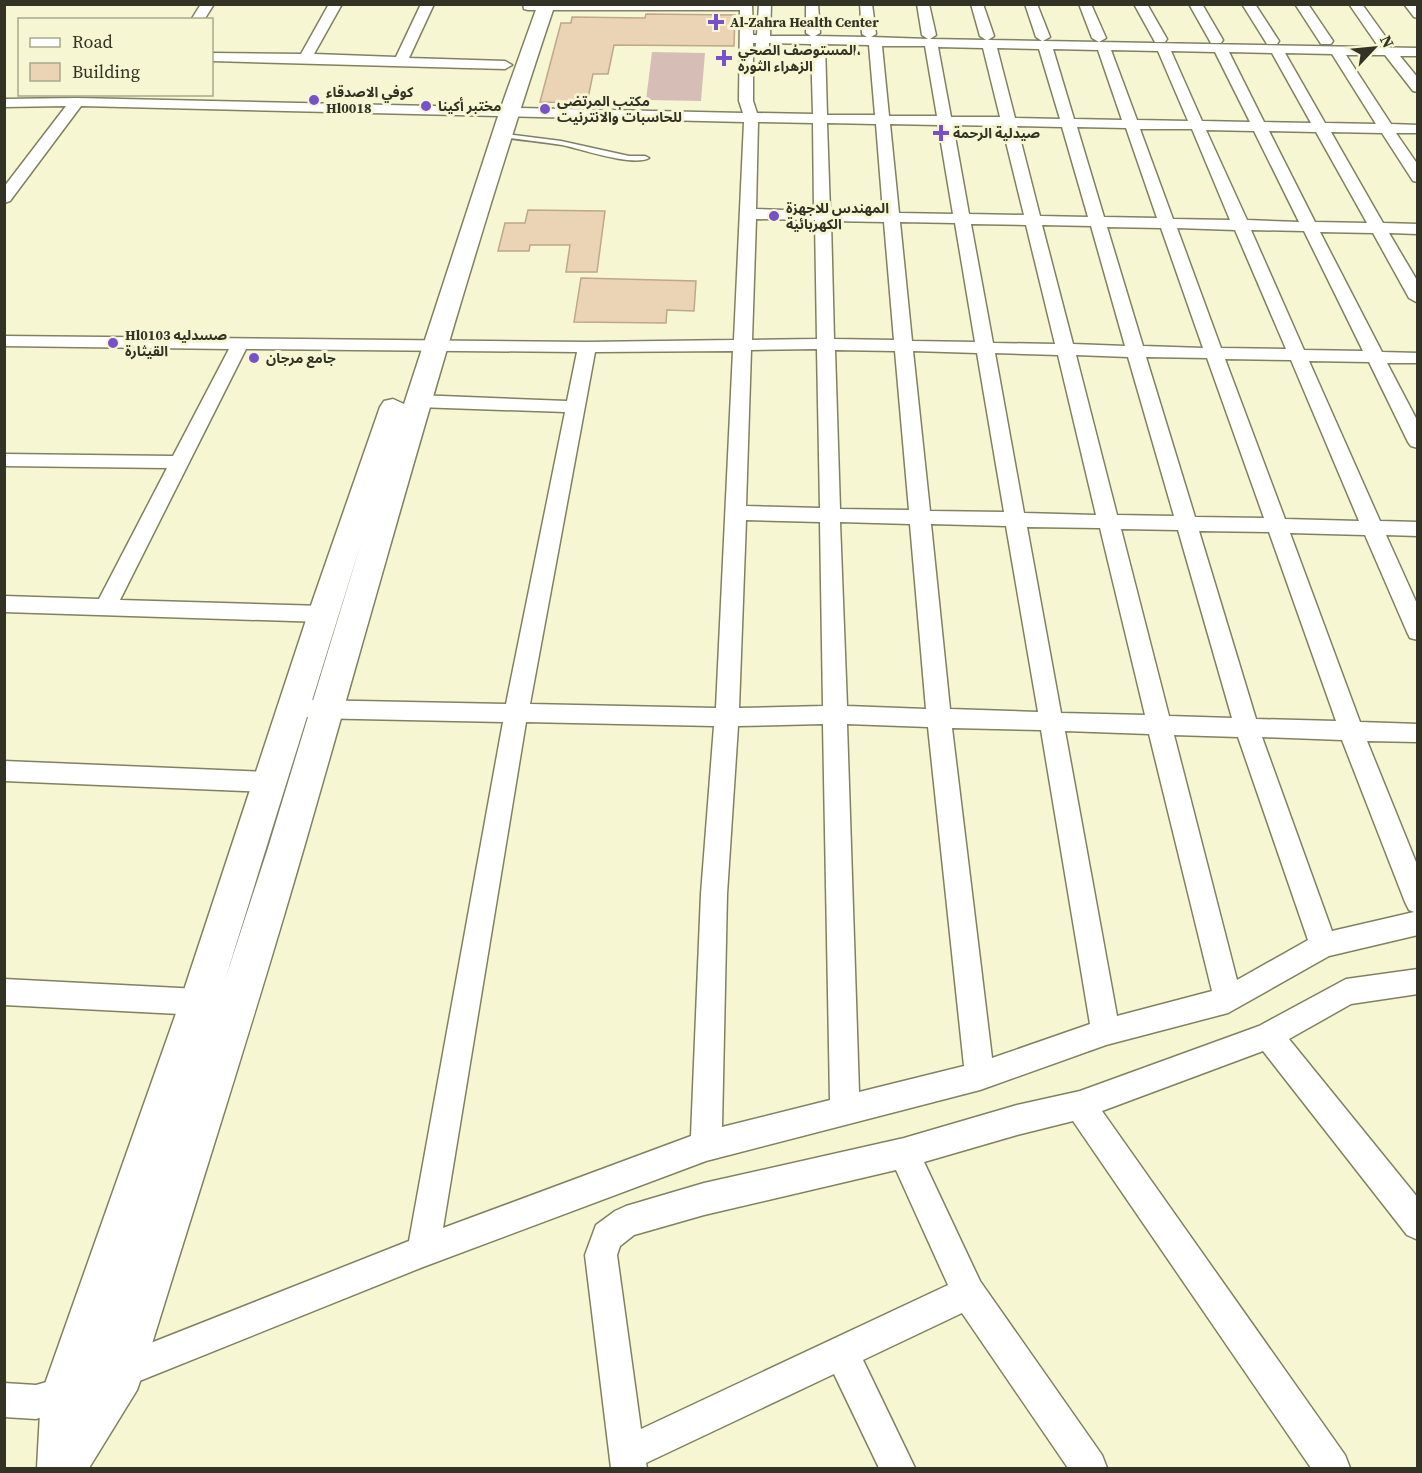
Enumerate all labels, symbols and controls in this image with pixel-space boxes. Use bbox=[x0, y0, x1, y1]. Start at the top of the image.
place label: Al-Zahra Health Center bbox=[730, 12, 879, 32]
marker: Al-Zahra Health Center bbox=[707, 13, 725, 31]
legend bbox=[18, 18, 213, 96]
north arrow bbox=[1344, 18, 1404, 78]
text: Road bbox=[72, 29, 113, 54]
text: N bbox=[1375, 31, 1400, 52]
place label: المستوصف الصحي، الزهراء الثوره bbox=[738, 40, 861, 76]
marker: المستوصف الصحي، الزهراء الثوره bbox=[715, 49, 733, 67]
text: Building bbox=[72, 59, 140, 84]
place label: كوفي الاصدقاء Hl0018 bbox=[326, 82, 414, 118]
place label: مكتب المرتضى للحاسبات والانترنيت bbox=[557, 91, 682, 127]
marker: كوفي الاصدقاء Hl0018 bbox=[307, 93, 321, 107]
place label: مختبر أكينا bbox=[438, 96, 501, 116]
marker: مختبر أكينا bbox=[419, 99, 433, 113]
marker: مكتب المرتضى للحاسبات والانترنيت bbox=[538, 102, 552, 116]
place label: صيدلية الرحمة bbox=[953, 123, 1040, 143]
marker: صيدلية الرحمة bbox=[934, 126, 948, 140]
place label: المهندس للاجهزة الكهربائية bbox=[786, 198, 889, 234]
marker: المهندس للاجهزة الكهربائية bbox=[767, 209, 781, 223]
place label: Hl0103 صسدليه القيثارة bbox=[125, 325, 228, 361]
marker: Hl0103 صسدليه القيثارة bbox=[106, 336, 120, 350]
place label: جامع مرجان bbox=[266, 348, 336, 368]
marker: جامع مرجان bbox=[247, 351, 261, 365]

